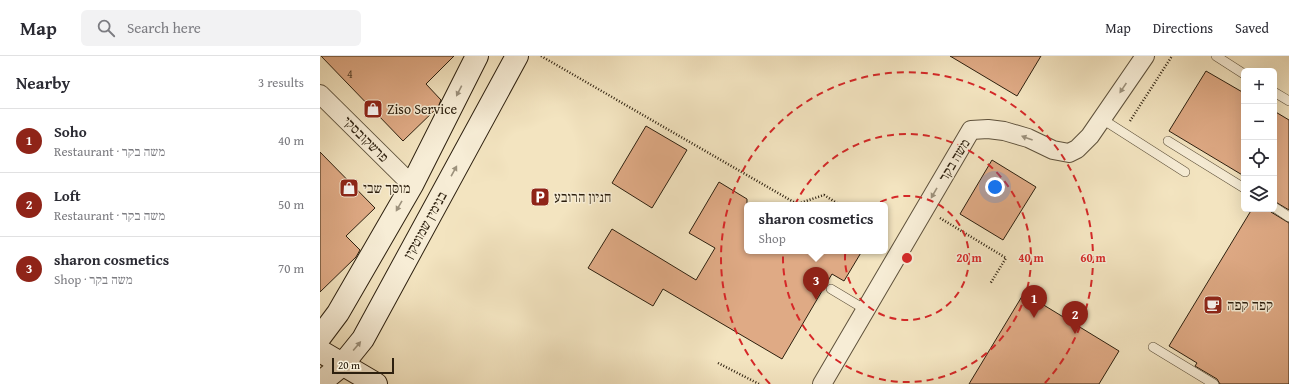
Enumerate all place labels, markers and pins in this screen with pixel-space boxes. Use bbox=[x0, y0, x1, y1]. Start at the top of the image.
shop icon: Ziso Service bbox=[362, 98, 384, 120]
place label: Ziso Service bbox=[387, 99, 457, 119]
shop icon: מוסך שבי bbox=[338, 177, 360, 199]
place label: מוסך שבי bbox=[363, 178, 410, 198]
parking icon: חניון הרובע bbox=[529, 186, 551, 208]
place label: חניון הרובע bbox=[554, 187, 612, 207]
centre of rings bbox=[900, 251, 914, 265]
pin: 3 bbox=[803, 267, 829, 300]
pin: 1 bbox=[1021, 285, 1047, 318]
cafe icon: קפה קפה bbox=[1202, 294, 1224, 316]
place label: קפה קפה bbox=[1227, 295, 1273, 315]
pin: 2 bbox=[1062, 301, 1088, 334]

